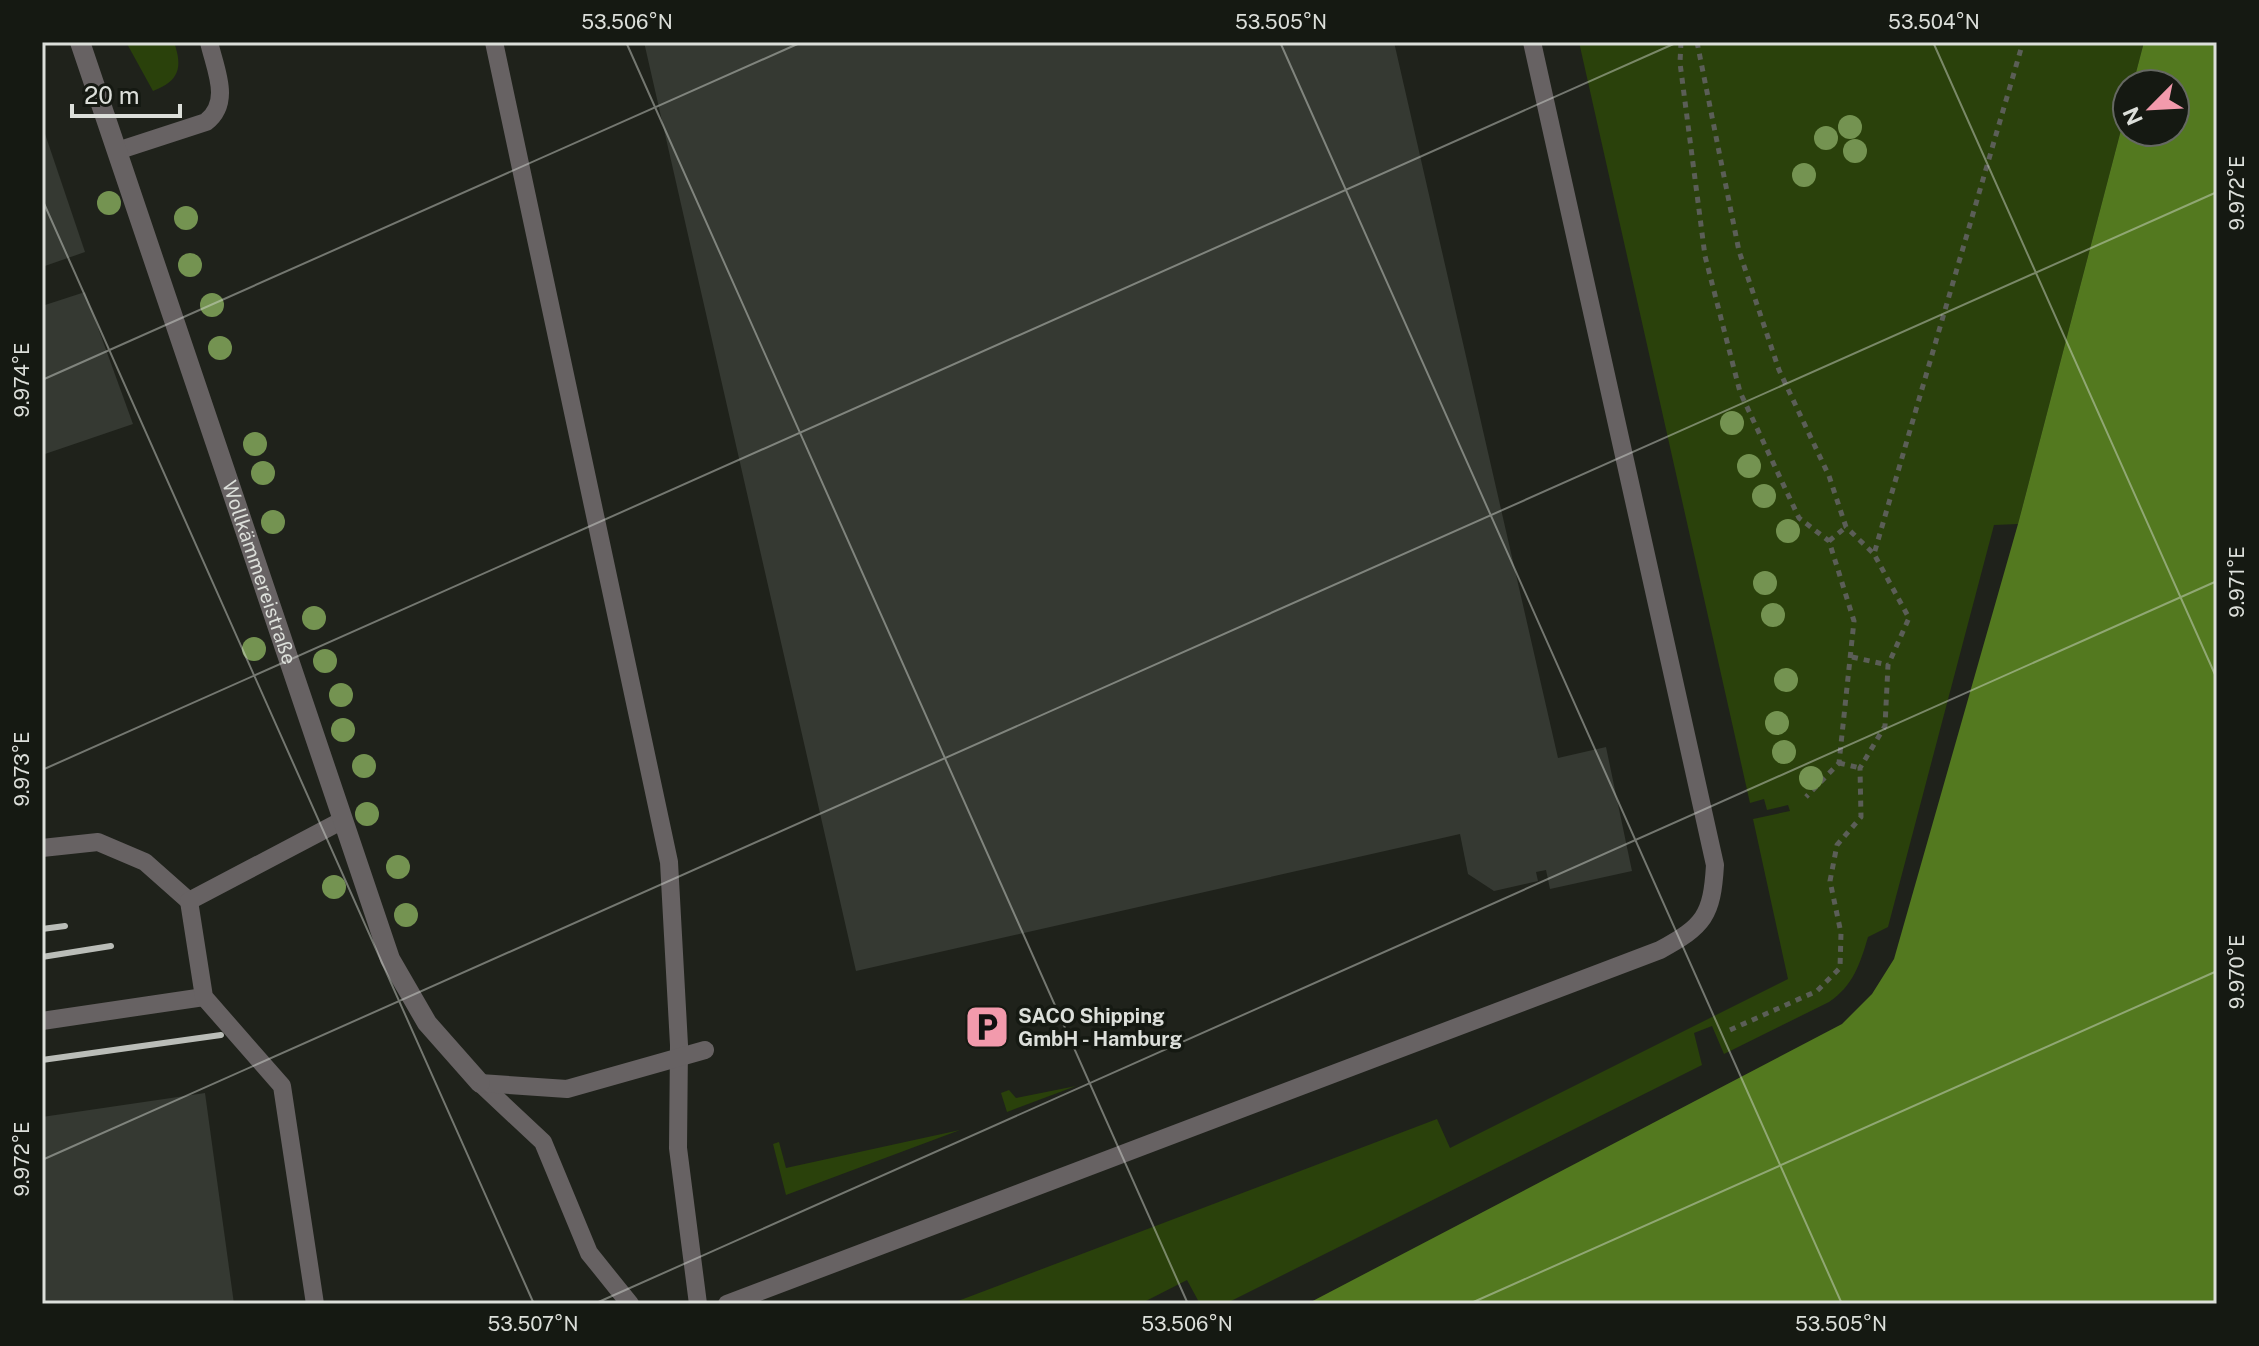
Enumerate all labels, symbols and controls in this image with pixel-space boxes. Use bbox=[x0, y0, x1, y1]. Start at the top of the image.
text: 53.506°N bbox=[581, 10, 673, 34]
text: 53.505°N bbox=[1235, 10, 1327, 34]
text: 53.504°N bbox=[1888, 10, 1980, 34]
scale bar bbox=[72, 68, 180, 118]
north arrow bbox=[2111, 68, 2191, 148]
text: 20 m bbox=[84, 81, 140, 109]
text: N bbox=[2117, 103, 2148, 129]
text: 9.972°E bbox=[2225, 156, 2249, 230]
text: 9.974°E bbox=[10, 343, 34, 417]
street label: Wollkämmereistraße bbox=[217, 477, 302, 668]
text: 9.971°E bbox=[2225, 546, 2249, 618]
text: 9.973°E bbox=[10, 731, 34, 807]
text: 9.970°E bbox=[2225, 935, 2249, 1009]
parking icon: SACO Shipping GmbH - Hamburg bbox=[963, 1003, 1011, 1051]
place label: SACO Shipping GmbH - Hamburg bbox=[1018, 1004, 1182, 1051]
text: 9.972°E bbox=[10, 1122, 34, 1196]
text: 53.507°N bbox=[488, 1312, 578, 1336]
text: 53.506°N bbox=[1141, 1312, 1233, 1336]
text: 53.505°N bbox=[1795, 1312, 1887, 1336]

